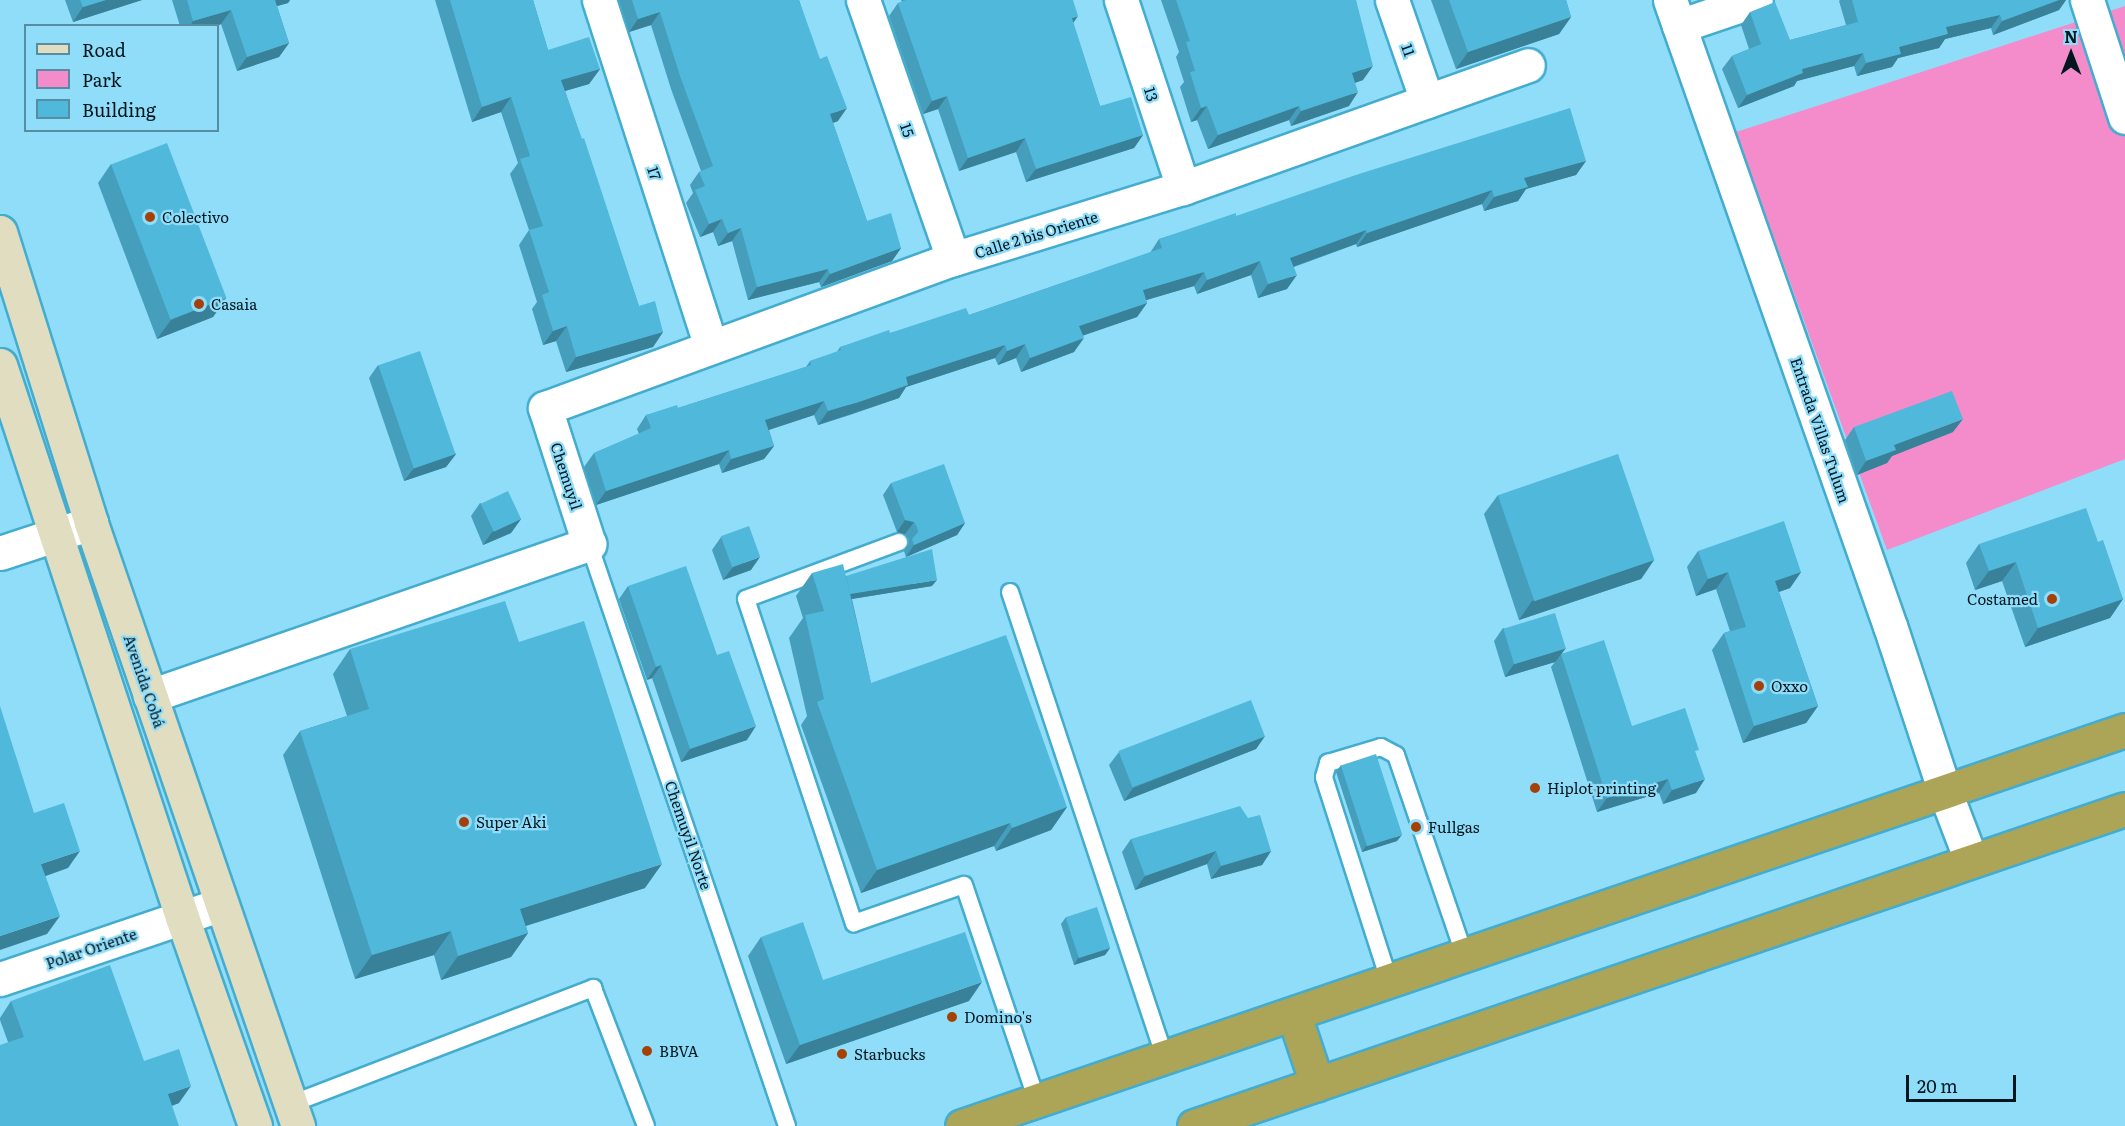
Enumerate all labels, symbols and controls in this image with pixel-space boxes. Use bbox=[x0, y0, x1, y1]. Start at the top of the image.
legend bbox=[24, 24, 219, 132]
north arrow bbox=[2041, 24, 2101, 84]
text: N bbox=[2064, 24, 2078, 48]
text: Road bbox=[82, 36, 126, 63]
street label: 11 bbox=[1399, 41, 1419, 59]
text: Park bbox=[82, 66, 121, 93]
street label: 13 bbox=[1141, 84, 1163, 104]
text: Building bbox=[82, 96, 156, 123]
street label: 15 bbox=[897, 121, 919, 139]
street label: 17 bbox=[644, 164, 666, 182]
street label: Calle 2 bis Oriente bbox=[972, 207, 1100, 261]
place label: Colectivo bbox=[162, 208, 229, 226]
marker: Colectivo bbox=[143, 210, 157, 224]
place label: Casaia bbox=[211, 295, 257, 313]
marker: Casaia bbox=[192, 297, 206, 311]
street label: Entrada Villas Tulum bbox=[1788, 355, 1854, 505]
street label: Chemuyil bbox=[548, 440, 586, 512]
place label: Costamed bbox=[1967, 590, 2038, 608]
marker: Costamed bbox=[2043, 590, 2061, 608]
street label: Avenida Cobá bbox=[121, 632, 169, 730]
place label: Oxxo bbox=[1771, 677, 1808, 695]
marker: Oxxo bbox=[1752, 679, 1766, 693]
street label: Chemuyil Norte bbox=[662, 778, 716, 892]
place label: Hiplot printing bbox=[1547, 779, 1656, 797]
marker: Hiplot printing bbox=[1528, 781, 1542, 795]
place label: Super Aki bbox=[476, 813, 546, 831]
marker: Super Aki bbox=[457, 815, 471, 829]
place label: Fullgas bbox=[1428, 818, 1479, 836]
marker: Fullgas bbox=[1409, 820, 1423, 834]
street label: Polar Oriente bbox=[43, 924, 139, 972]
place label: Domino's bbox=[964, 1008, 1032, 1026]
marker: Domino's bbox=[945, 1010, 959, 1024]
place label: BBVA bbox=[659, 1042, 699, 1060]
marker: BBVA bbox=[640, 1044, 654, 1058]
place label: Starbucks bbox=[854, 1045, 925, 1063]
marker: Starbucks bbox=[835, 1047, 849, 1061]
scale bar bbox=[1909, 1063, 2018, 1101]
text: 20 m bbox=[1917, 1072, 1958, 1099]

